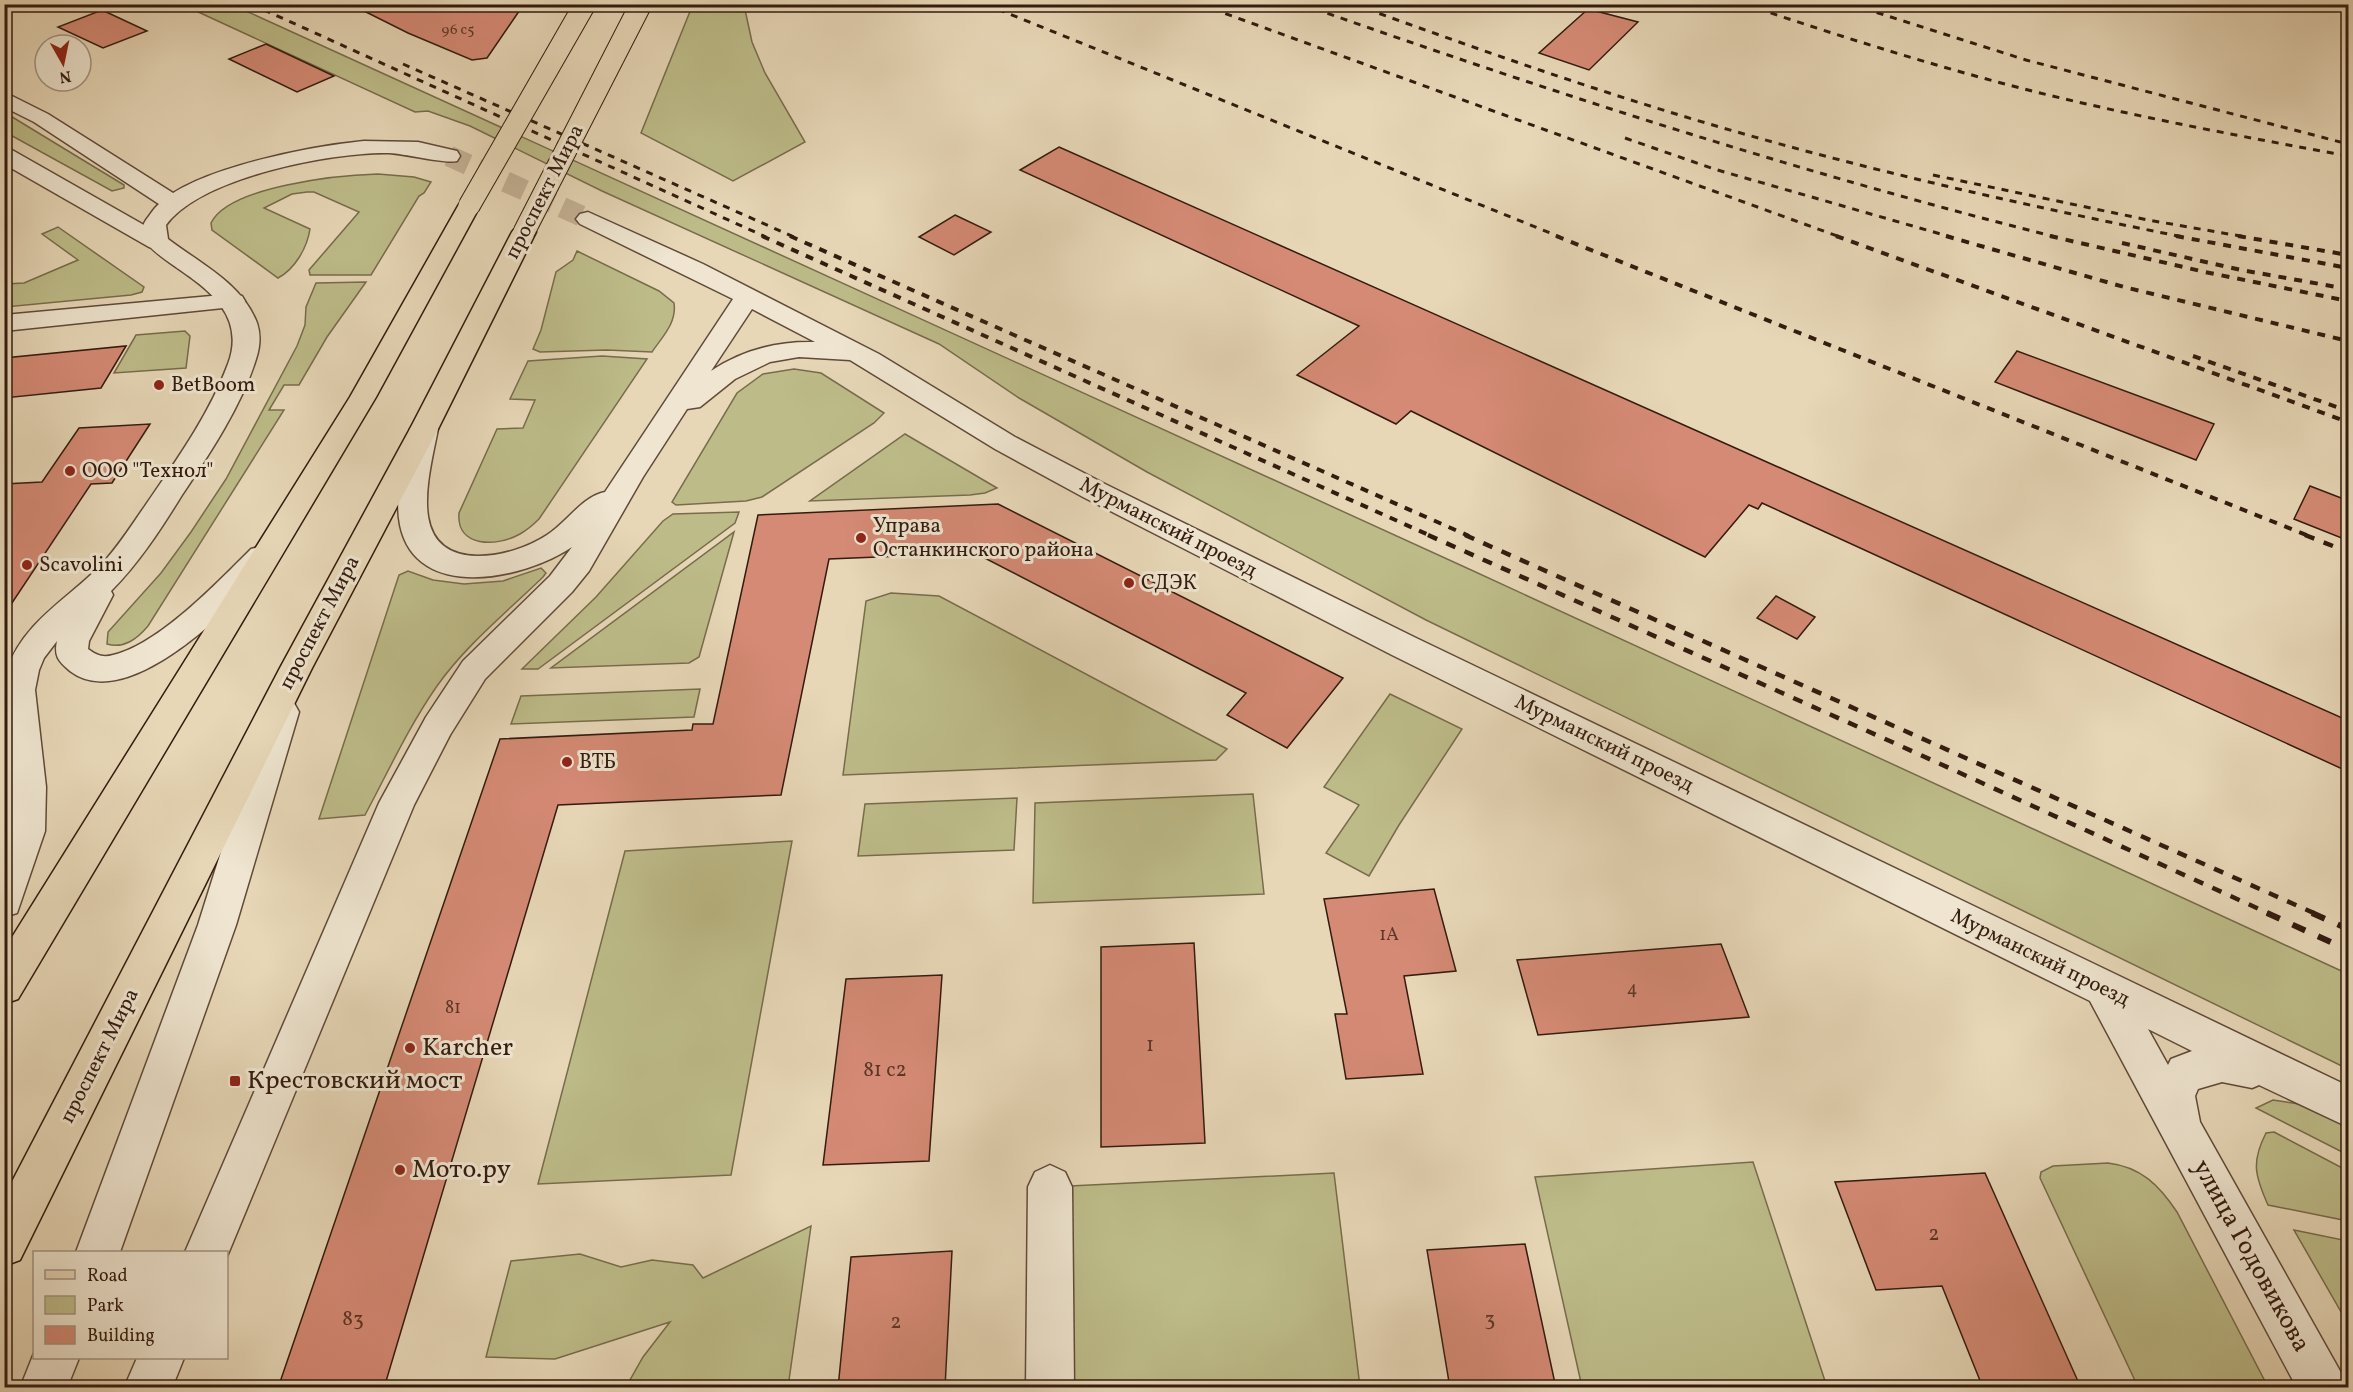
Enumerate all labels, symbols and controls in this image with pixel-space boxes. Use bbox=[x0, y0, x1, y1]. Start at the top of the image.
house number: 96 с5 bbox=[442, 20, 474, 41]
north arrow bbox=[33, 33, 93, 93]
text: N bbox=[57, 64, 72, 88]
street label: проспект Мира bbox=[499, 120, 591, 264]
place label: BetBoom bbox=[171, 371, 255, 400]
marker: BetBoom bbox=[152, 378, 166, 392]
place label: ООО "Технол" bbox=[82, 457, 213, 486]
marker: ООО "Технол" bbox=[63, 464, 77, 478]
street label: Мурманский проезд bbox=[1074, 471, 1262, 585]
place label: Управа Останкинского района bbox=[873, 512, 1094, 565]
marker: Управа Останкинского района bbox=[854, 531, 868, 545]
place label: Scavolini bbox=[39, 551, 123, 580]
street label: проспект Мира bbox=[273, 551, 367, 695]
marker: Scavolini bbox=[20, 558, 34, 572]
place label: СДЭК bbox=[1141, 569, 1197, 598]
marker: СДЭК bbox=[1122, 576, 1136, 590]
street label: Мурманский проезд bbox=[1510, 688, 1699, 800]
place label: ВТБ bbox=[579, 748, 616, 777]
marker: ВТБ bbox=[560, 755, 574, 769]
street label: Мурманский проезд bbox=[1946, 902, 2135, 1014]
house number: 1А bbox=[1379, 923, 1399, 948]
house number: 4 bbox=[1627, 977, 1637, 1002]
street label: проспект Мира bbox=[54, 984, 146, 1128]
house number: 81 bbox=[445, 996, 461, 1021]
place label: Karcher bbox=[422, 1030, 513, 1066]
house number: 1 bbox=[1146, 1031, 1154, 1060]
marker: Karcher bbox=[403, 1041, 417, 1055]
house number: 81 с2 bbox=[863, 1056, 907, 1085]
place label: Крестовский мост bbox=[247, 1063, 462, 1099]
marker: Крестовский мост bbox=[228, 1074, 242, 1088]
place label: Мото.ру bbox=[412, 1152, 511, 1188]
street label: улица Годовикова bbox=[2183, 1153, 2319, 1359]
marker: Мото.ру bbox=[393, 1163, 407, 1177]
house number: 2 bbox=[1928, 1220, 1940, 1249]
legend bbox=[33, 1251, 228, 1359]
text: Road bbox=[87, 1264, 128, 1289]
text: Park bbox=[87, 1294, 124, 1319]
house number: 83 bbox=[342, 1305, 364, 1334]
house number: 3 bbox=[1485, 1305, 1495, 1334]
house number: 2 bbox=[890, 1308, 902, 1337]
text: Building bbox=[87, 1324, 155, 1349]

